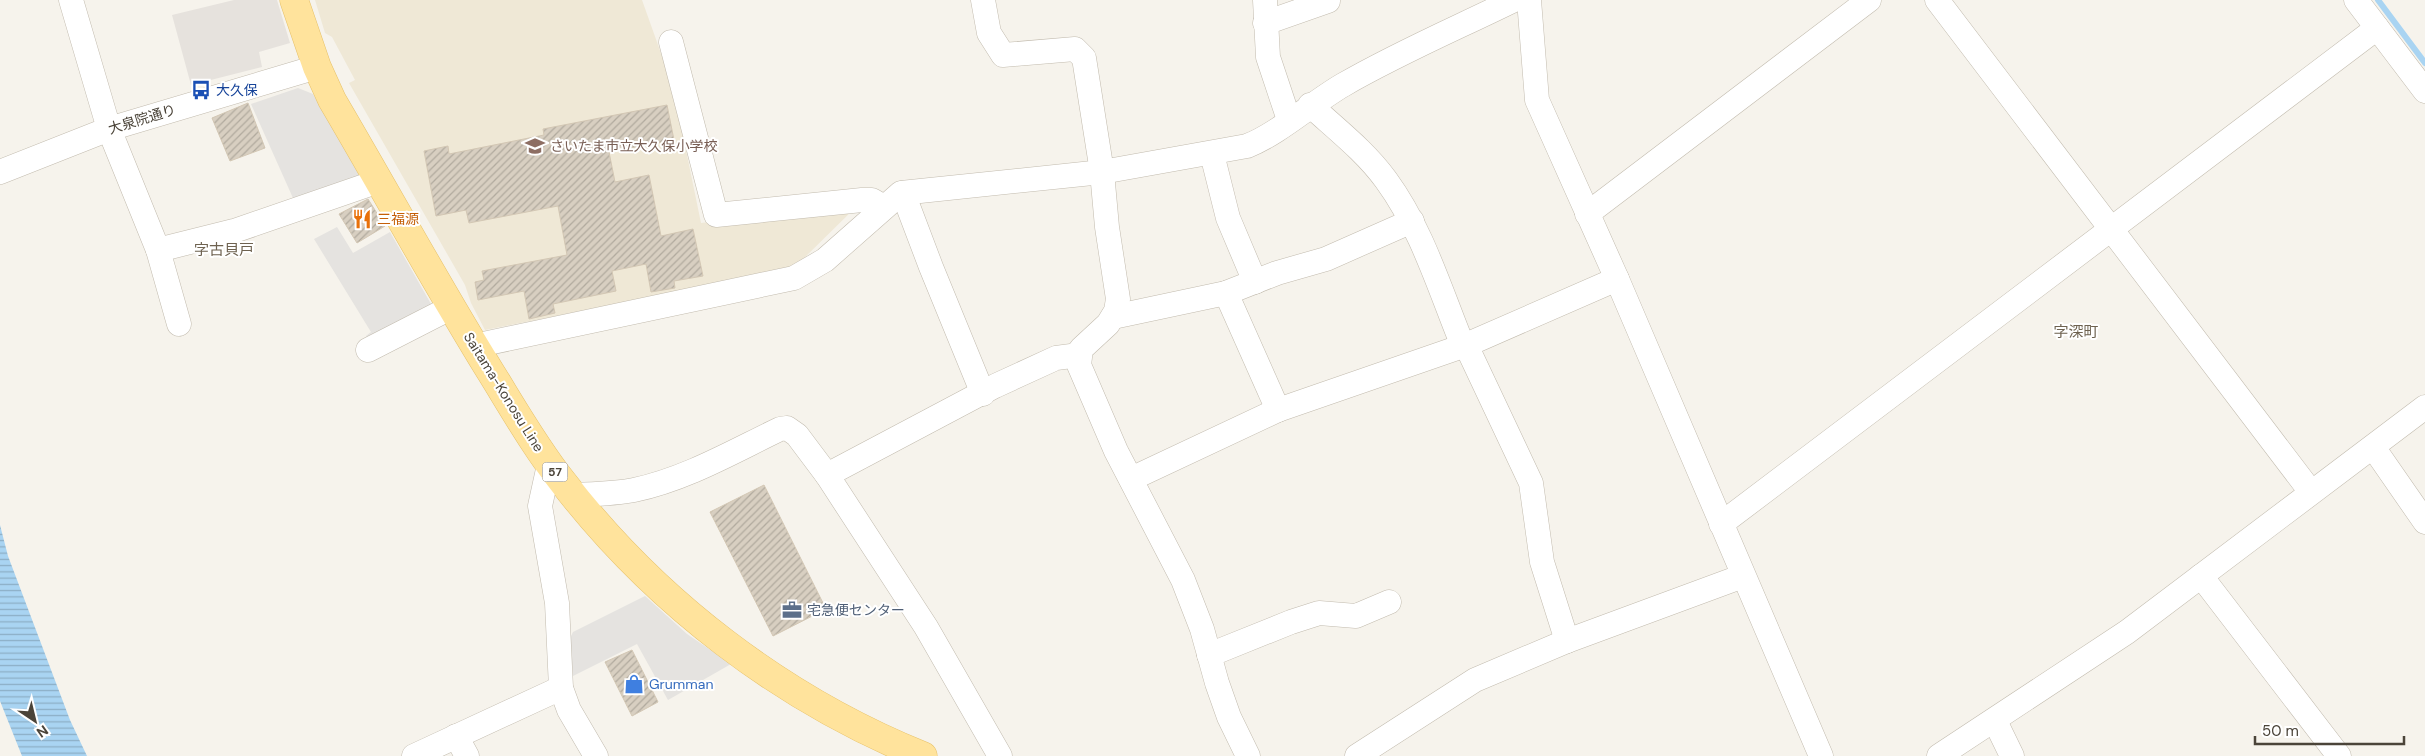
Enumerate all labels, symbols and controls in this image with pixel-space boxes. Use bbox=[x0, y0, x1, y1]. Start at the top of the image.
bus stop icon: 大久保 bbox=[190, 79, 212, 101]
place label: 大久保 bbox=[216, 81, 258, 99]
street label: 大泉院通り bbox=[106, 100, 178, 138]
school or university icon: さいたま市立大久保小学校 bbox=[524, 135, 546, 157]
place label: さいたま市立大久保小学校 bbox=[550, 137, 718, 155]
restaurant icon: 三福源 bbox=[351, 208, 373, 230]
place label: 三福源 bbox=[377, 210, 419, 228]
district label: 字古貝戸 bbox=[194, 240, 254, 260]
district label: 字深町 bbox=[2053, 322, 2099, 342]
street label: Saitama-Konosu Line bbox=[460, 329, 548, 455]
road number: 57 bbox=[542, 462, 568, 482]
office icon: 宅急便センター bbox=[781, 599, 803, 621]
place label: 宅急便センター bbox=[807, 601, 905, 619]
shop icon: Grumman bbox=[623, 673, 645, 695]
place label: Grumman bbox=[649, 675, 713, 693]
north arrow bbox=[10, 696, 60, 746]
scale bar bbox=[2255, 714, 2404, 746]
text: N bbox=[33, 721, 52, 742]
text: 50 m bbox=[2262, 721, 2299, 741]

